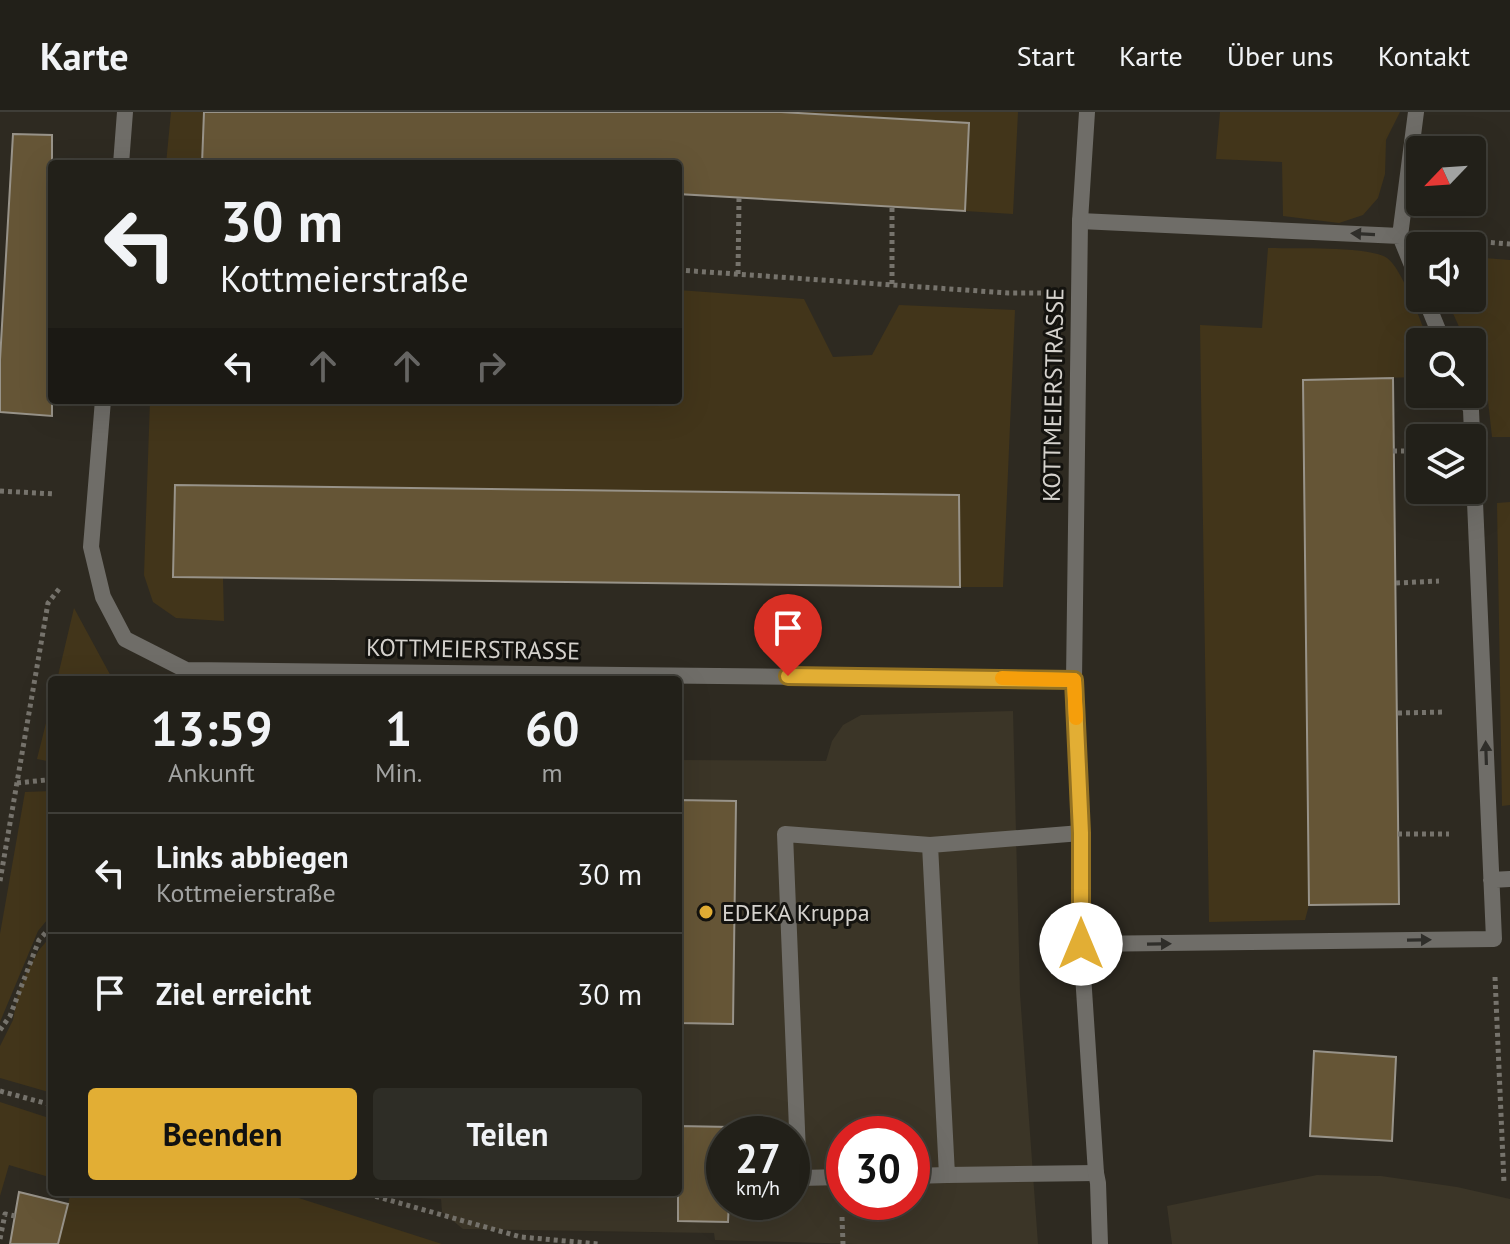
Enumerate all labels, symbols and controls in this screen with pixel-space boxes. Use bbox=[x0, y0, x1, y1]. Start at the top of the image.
text: Karte bbox=[40, 31, 129, 80]
text: Start bbox=[1017, 37, 1075, 74]
text: Karte bbox=[1119, 37, 1183, 74]
text: Über uns bbox=[1227, 37, 1334, 74]
text: Kontakt bbox=[1378, 37, 1470, 74]
north arrow bbox=[1406, 136, 1486, 216]
map controls bbox=[1406, 136, 1486, 504]
text: 30 m bbox=[220, 185, 343, 257]
icon: left bbox=[88, 192, 192, 296]
one-way arrow bbox=[1350, 228, 1375, 241]
button: sound bbox=[1406, 232, 1486, 312]
text: Kottmeierstraße bbox=[220, 255, 469, 302]
street label: KOTTMEIERSTRASSE bbox=[1036, 288, 1070, 502]
button: search bbox=[1406, 328, 1486, 408]
icon: left bbox=[217, 344, 261, 388]
icon: ahead bbox=[301, 344, 345, 388]
icon: ahead bbox=[385, 344, 429, 388]
icon: right bbox=[469, 344, 513, 388]
button: layers bbox=[1406, 424, 1486, 504]
pin bbox=[754, 594, 822, 676]
icon: arrive bbox=[766, 606, 810, 650]
street label: KOTTMEIERSTRASSE bbox=[366, 632, 580, 666]
text: 13:59 bbox=[151, 697, 272, 759]
text: 1 bbox=[385, 697, 412, 759]
text: 60 bbox=[525, 697, 579, 759]
one-way arrow bbox=[1479, 740, 1492, 765]
text: Ankunft bbox=[168, 756, 255, 789]
text: Min. bbox=[375, 756, 422, 789]
text: m bbox=[542, 756, 563, 789]
text: Links abbiegen bbox=[156, 837, 349, 876]
icon: left bbox=[88, 851, 132, 895]
text: 30 m bbox=[577, 854, 642, 893]
text: Kottmeierstraße bbox=[156, 876, 336, 909]
place label: EDEKA Kruppa bbox=[722, 897, 870, 928]
position arrow bbox=[1039, 902, 1123, 986]
marker: EDEKA Kruppa bbox=[697, 903, 715, 921]
one-way arrow bbox=[1407, 934, 1432, 946]
one-way arrow bbox=[1147, 937, 1172, 950]
icon: arrive bbox=[88, 971, 132, 1015]
text: Ziel erreicht bbox=[156, 974, 311, 1013]
text: 30 m bbox=[577, 974, 642, 1013]
button: Beenden bbox=[88, 1088, 357, 1180]
button: Teilen bbox=[373, 1088, 642, 1180]
speed limit sign: 30 bbox=[826, 1116, 930, 1220]
text: 27 bbox=[735, 1132, 781, 1184]
text: km/h bbox=[736, 1175, 780, 1201]

